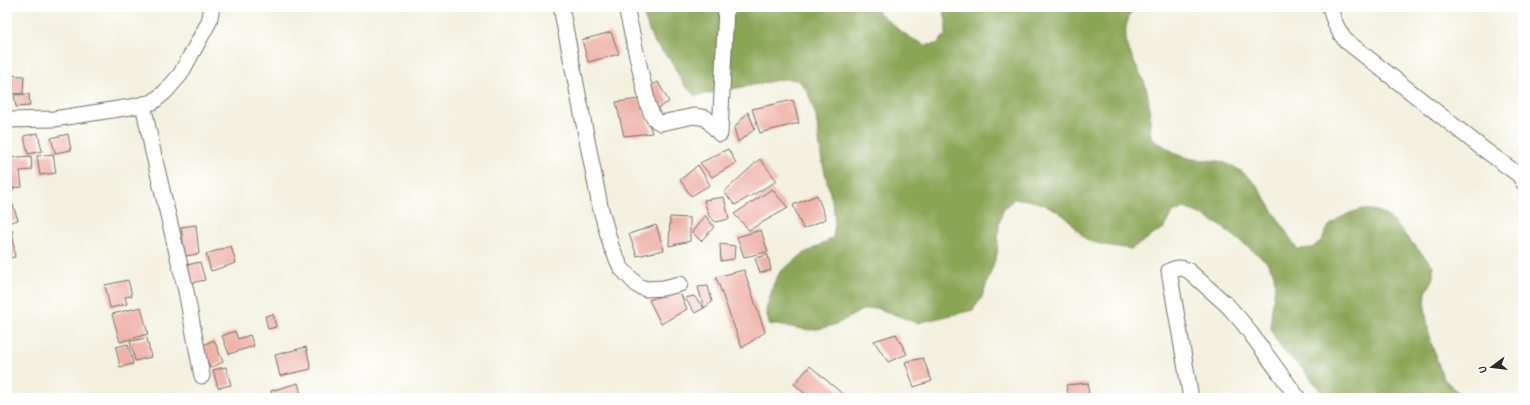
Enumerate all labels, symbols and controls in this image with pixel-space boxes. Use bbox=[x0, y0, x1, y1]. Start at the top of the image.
north arrow bbox=[1472, 347, 1512, 387]
text: U bbox=[1475, 365, 1490, 374]

